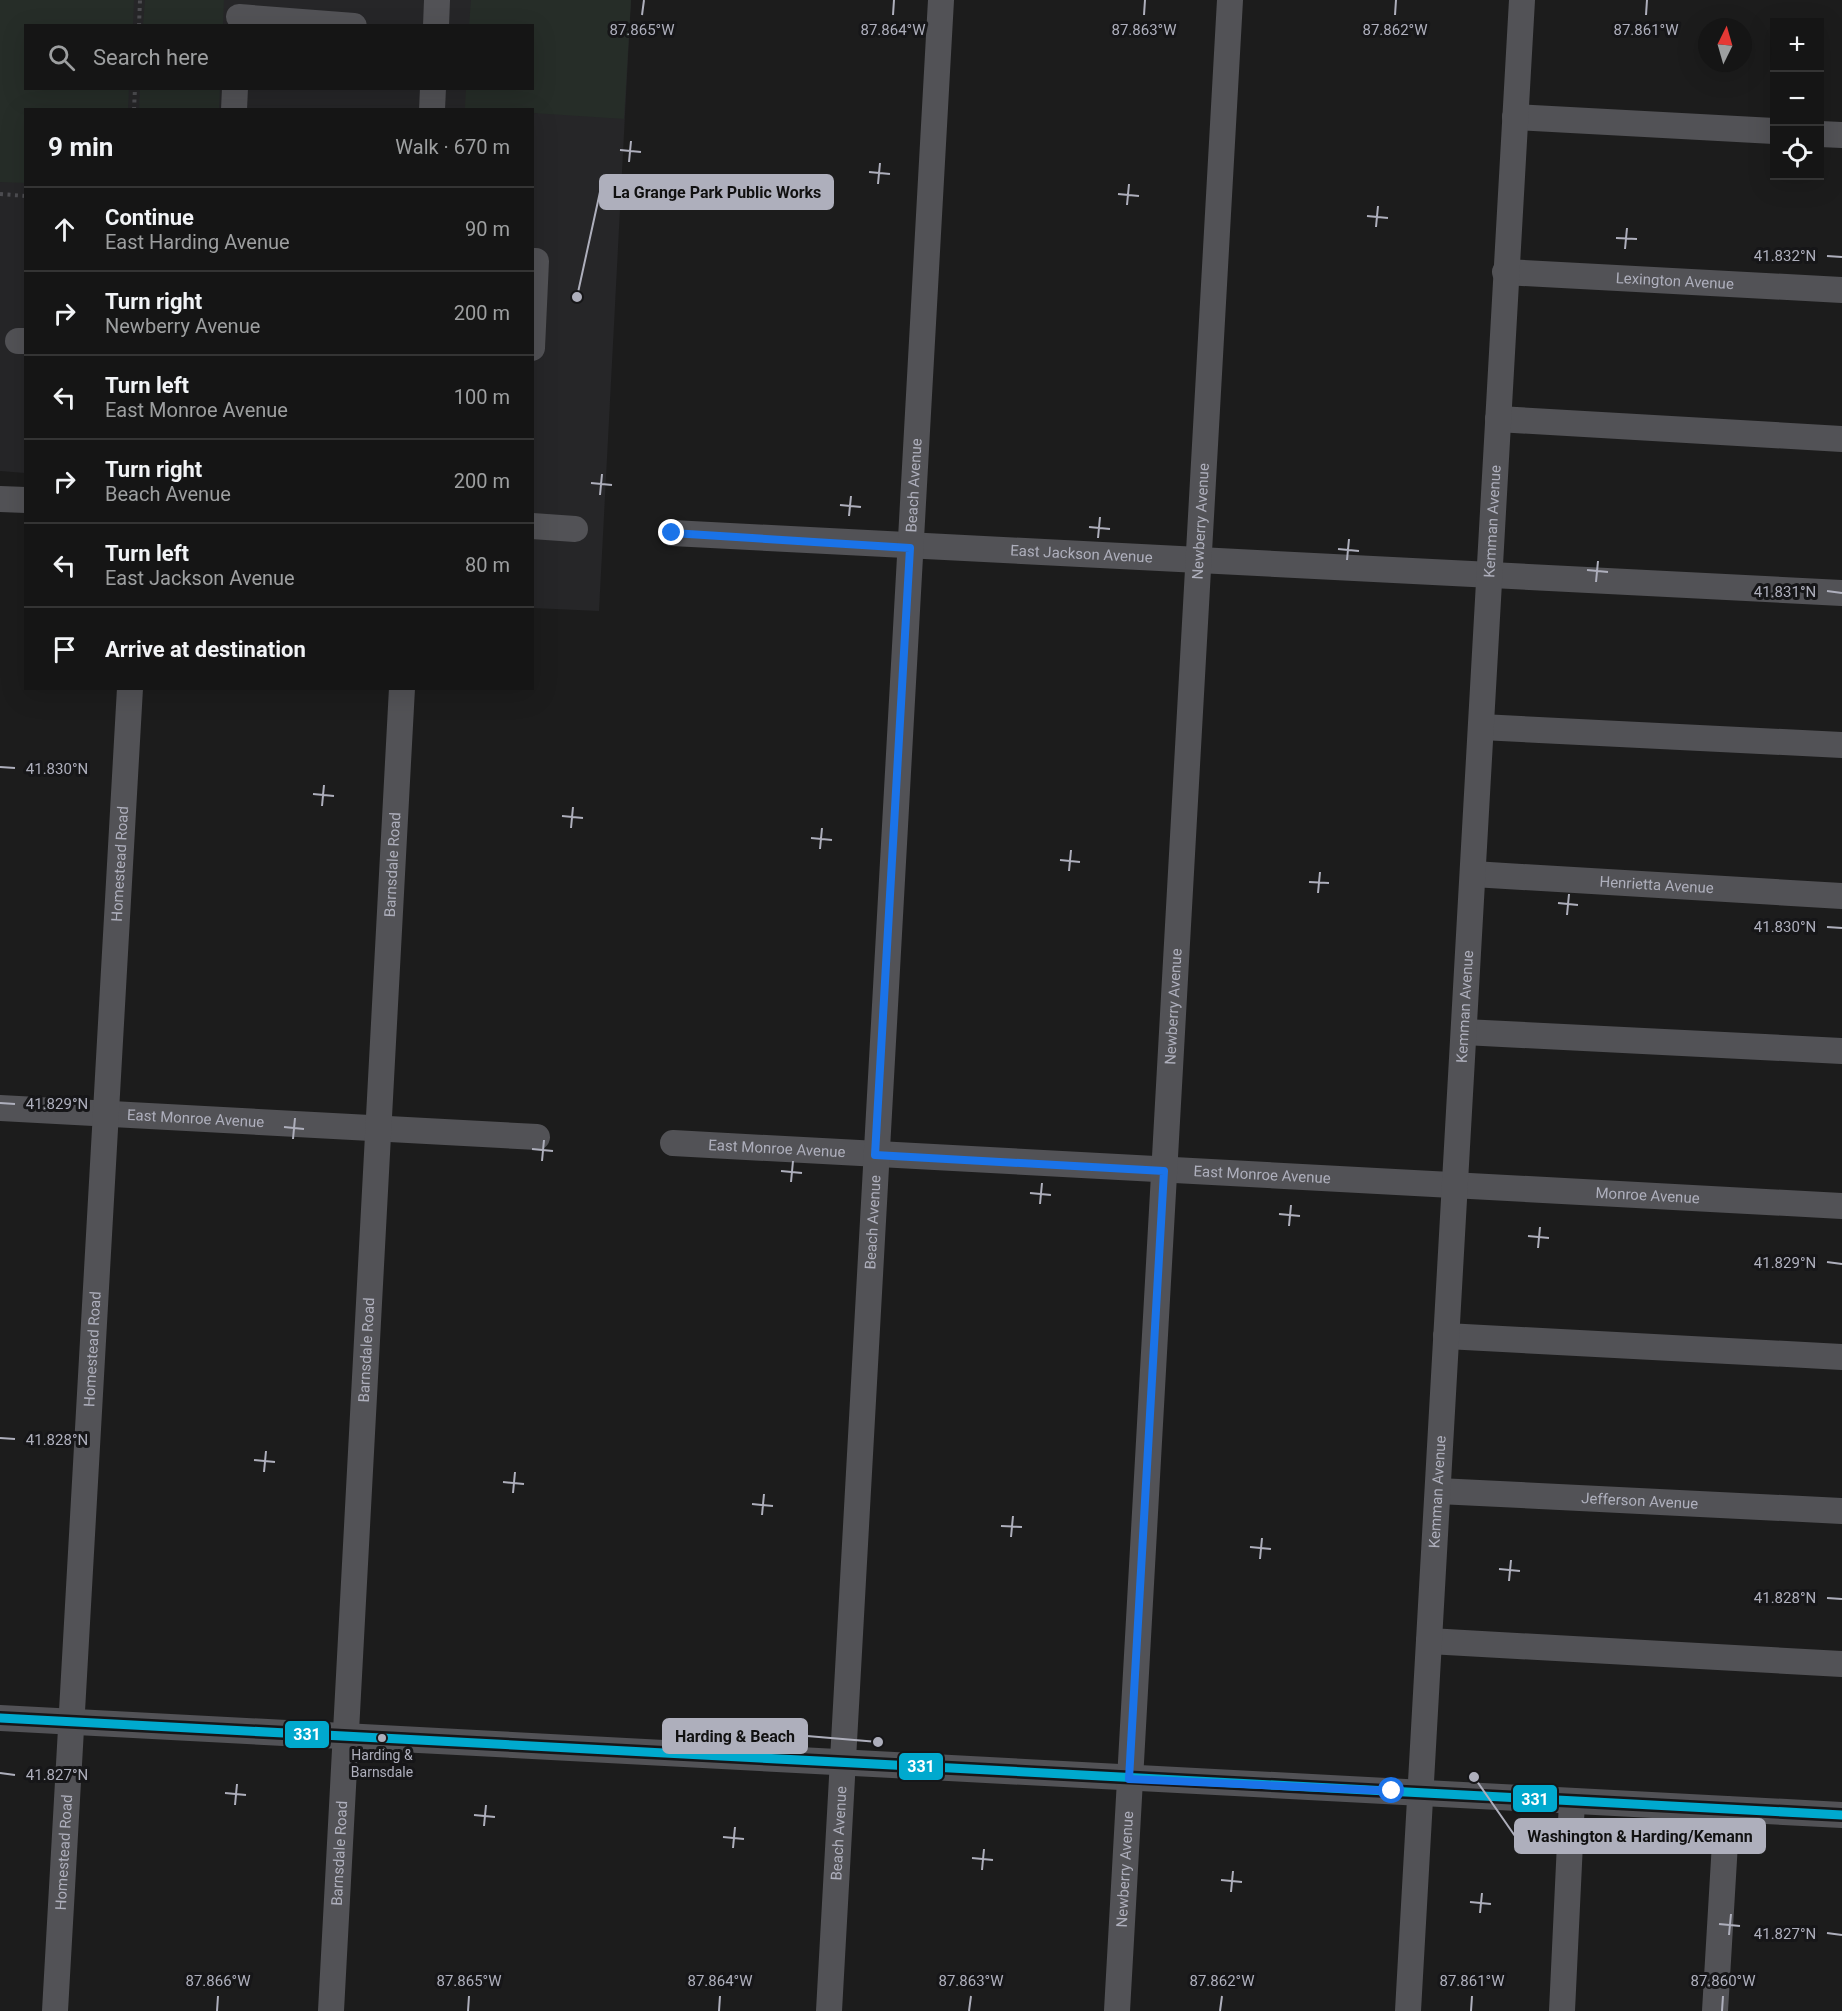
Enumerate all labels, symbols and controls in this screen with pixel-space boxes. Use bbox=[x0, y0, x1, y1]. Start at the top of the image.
north arrow bbox=[1698, 18, 1752, 72]
map controls bbox=[1770, 18, 1824, 180]
button: + bbox=[1770, 18, 1824, 72]
text: 87.865°W bbox=[609, 21, 675, 39]
text: 87.864°W bbox=[860, 21, 926, 39]
text: 87.863°W bbox=[1111, 21, 1177, 39]
text: 87.862°W bbox=[1362, 21, 1428, 39]
text: 87.861°W bbox=[1613, 21, 1679, 39]
search box bbox=[24, 24, 534, 90]
icon: search bbox=[45, 41, 78, 74]
text: Search here bbox=[93, 45, 209, 70]
button: − bbox=[1770, 72, 1824, 126]
button: locate bbox=[1770, 126, 1824, 180]
text: 9 min bbox=[48, 132, 113, 162]
text: Walk · 670 m bbox=[395, 135, 510, 159]
callout: La Grange Park Public Works bbox=[600, 175, 833, 209]
text: La Grange Park Public Works bbox=[613, 183, 821, 202]
text: Continue bbox=[105, 205, 194, 230]
icon: ahead bbox=[48, 213, 81, 246]
text: 90 m bbox=[465, 217, 510, 241]
text: East Harding Avenue bbox=[105, 230, 290, 254]
text: 41.832°N bbox=[1754, 247, 1816, 265]
street label: Lexington Avenue bbox=[1615, 269, 1734, 293]
text: Turn right bbox=[105, 289, 202, 314]
icon: right bbox=[48, 297, 81, 330]
text: 200 m bbox=[454, 301, 510, 325]
text: Newberry Avenue bbox=[105, 314, 260, 338]
text: Turn left bbox=[105, 373, 189, 398]
icon: left bbox=[48, 381, 81, 414]
text: 100 m bbox=[454, 385, 510, 409]
text: East Monroe Avenue bbox=[105, 398, 288, 422]
street label: Beach Avenue bbox=[902, 438, 926, 533]
text: Turn right bbox=[105, 457, 202, 482]
street label: Newberry Avenue bbox=[1188, 463, 1213, 580]
icon: right bbox=[48, 465, 81, 498]
street label: Kemman Avenue bbox=[1480, 465, 1505, 578]
text: 200 m bbox=[454, 469, 510, 493]
text: Beach Avenue bbox=[105, 482, 231, 506]
route end bbox=[658, 519, 684, 545]
text: Turn left bbox=[105, 541, 189, 566]
street label: East Jackson Avenue bbox=[1010, 541, 1153, 567]
icon: left bbox=[48, 549, 81, 582]
text: 80 m bbox=[465, 553, 510, 577]
text: East Jackson Avenue bbox=[105, 566, 295, 590]
text: 41.831°N bbox=[1754, 583, 1816, 601]
icon: arrive bbox=[48, 633, 81, 666]
text: Arrive at destination bbox=[105, 637, 306, 662]
text: 41.830°N bbox=[26, 760, 88, 778]
street label: Homestead Road bbox=[108, 805, 132, 922]
street label: Barnsdale Road bbox=[381, 812, 404, 918]
street label: Henrietta Avenue bbox=[1599, 873, 1714, 897]
text: 41.830°N bbox=[1754, 918, 1816, 936]
street label: Newberry Avenue bbox=[1161, 948, 1186, 1065]
street label: Kemman Avenue bbox=[1453, 950, 1477, 1063]
text: 41.829°N bbox=[26, 1095, 88, 1113]
street label: East Monroe Avenue bbox=[127, 1106, 265, 1131]
street label: East Monroe Avenue bbox=[708, 1136, 846, 1161]
street label: East Monroe Avenue bbox=[1193, 1162, 1331, 1187]
street label: Beach Avenue bbox=[861, 1175, 885, 1270]
street label: Monroe Avenue bbox=[1595, 1184, 1700, 1207]
text: 41.829°N bbox=[1754, 1254, 1816, 1272]
street label: Homestead Road bbox=[80, 1291, 105, 1407]
street label: Barnsdale Road bbox=[355, 1297, 378, 1403]
text: 41.828°N bbox=[26, 1431, 88, 1449]
street label: Kemman Avenue bbox=[1425, 1435, 1450, 1549]
street label: Jefferson Avenue bbox=[1581, 1489, 1699, 1513]
text: 41.828°N bbox=[1754, 1589, 1816, 1607]
callout: Harding & Beach bbox=[663, 1719, 807, 1753]
line badge: 331 bbox=[284, 1720, 330, 1749]
text: 331 bbox=[293, 1725, 321, 1744]
text: Harding & Beach bbox=[675, 1727, 795, 1746]
marker: Harding & Barnsdale bbox=[376, 1732, 388, 1744]
place label: Harding & Barnsdale bbox=[351, 1747, 413, 1780]
line badge: 331 bbox=[898, 1752, 944, 1781]
text: 331 bbox=[907, 1757, 935, 1776]
text: 41.827°N bbox=[26, 1766, 88, 1784]
route start bbox=[1378, 1777, 1404, 1803]
line badge: 331 bbox=[1512, 1784, 1558, 1813]
street label: Beach Avenue bbox=[827, 1786, 851, 1881]
text: 331 bbox=[1521, 1790, 1549, 1809]
street label: Homestead Road bbox=[52, 1794, 76, 1911]
street label: Barnsdale Road bbox=[328, 1800, 351, 1906]
street label: Newberry Avenue bbox=[1113, 1810, 1137, 1928]
callout: Washington & Harding/Kemann bbox=[1515, 1819, 1765, 1853]
text: Washington & Harding/Kemann bbox=[1527, 1827, 1753, 1846]
text: 41.827°N bbox=[1754, 1925, 1816, 1943]
text: 87.866°W bbox=[185, 1972, 251, 1990]
text: 87.865°W bbox=[436, 1972, 502, 1990]
text: 87.864°W bbox=[687, 1972, 753, 1990]
text: 87.863°W bbox=[938, 1972, 1004, 1990]
text: 87.862°W bbox=[1189, 1972, 1255, 1990]
text: 87.861°W bbox=[1439, 1972, 1505, 1990]
text: 87.860°W bbox=[1690, 1972, 1756, 1990]

